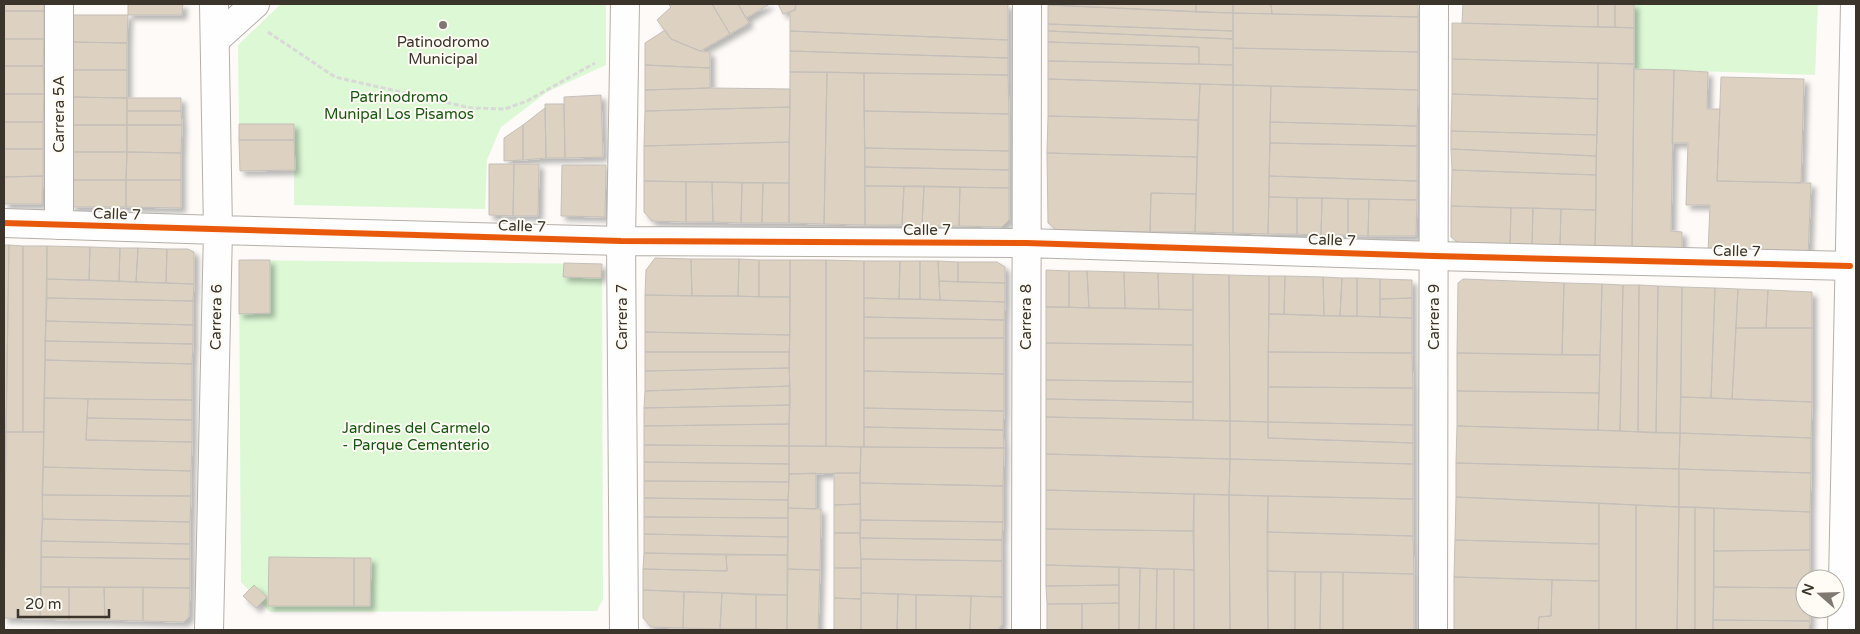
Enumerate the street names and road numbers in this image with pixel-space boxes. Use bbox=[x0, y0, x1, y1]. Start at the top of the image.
street label: Carrera 5A bbox=[50, 75, 68, 153]
street label: Calle 7 bbox=[93, 204, 141, 224]
street label: Calle 7 bbox=[498, 216, 546, 236]
street label: Calle 7 bbox=[903, 221, 951, 239]
street label: Calle 7 bbox=[1308, 230, 1356, 250]
street label: Calle 7 bbox=[1713, 242, 1761, 260]
street label: Carrera 6 bbox=[206, 284, 226, 350]
street label: Carrera 7 bbox=[613, 284, 631, 350]
street label: Carrera 8 bbox=[1017, 284, 1035, 350]
street label: Carrera 9 bbox=[1425, 284, 1443, 350]

